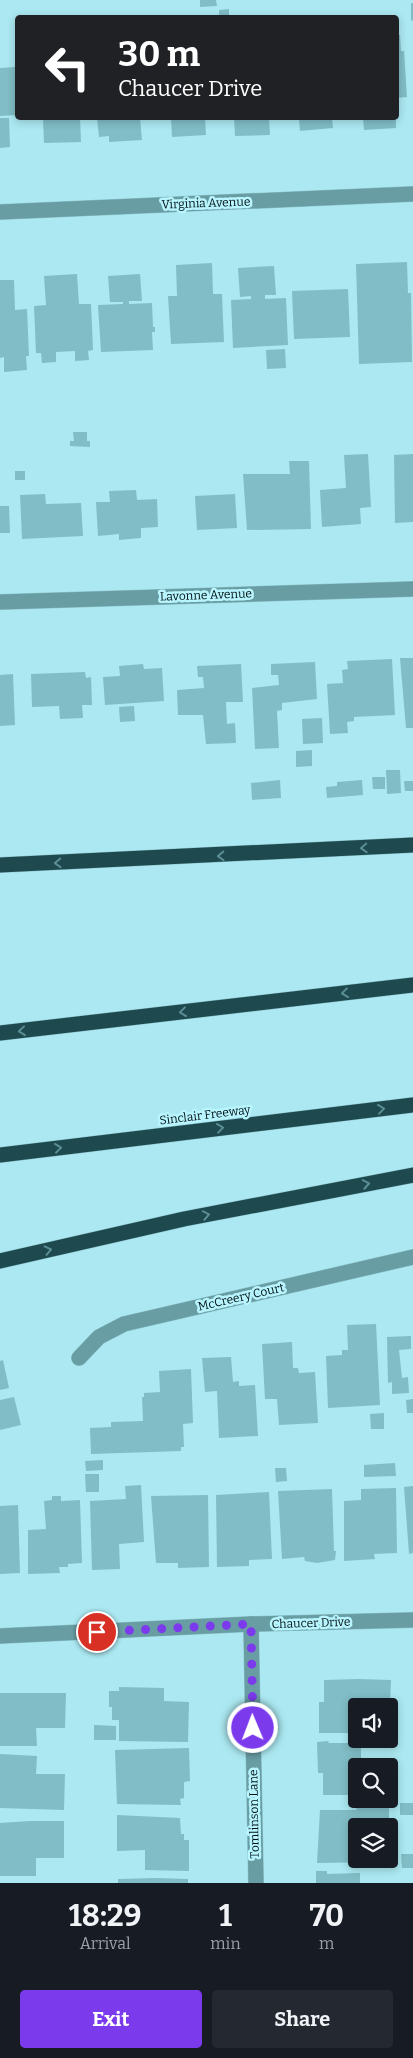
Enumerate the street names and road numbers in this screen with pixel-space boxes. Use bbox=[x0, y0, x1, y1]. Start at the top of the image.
street label: Virginia Avenue bbox=[161, 194, 251, 212]
street label: Lavonne Avenue bbox=[160, 586, 252, 604]
street label: Sinclair Freeway bbox=[159, 1102, 252, 1128]
street label: McCreery Court bbox=[197, 1280, 286, 1314]
street label: Chaucer Drive bbox=[271, 1615, 351, 1631]
street label: Tomlinson Lane bbox=[246, 1769, 262, 1859]

